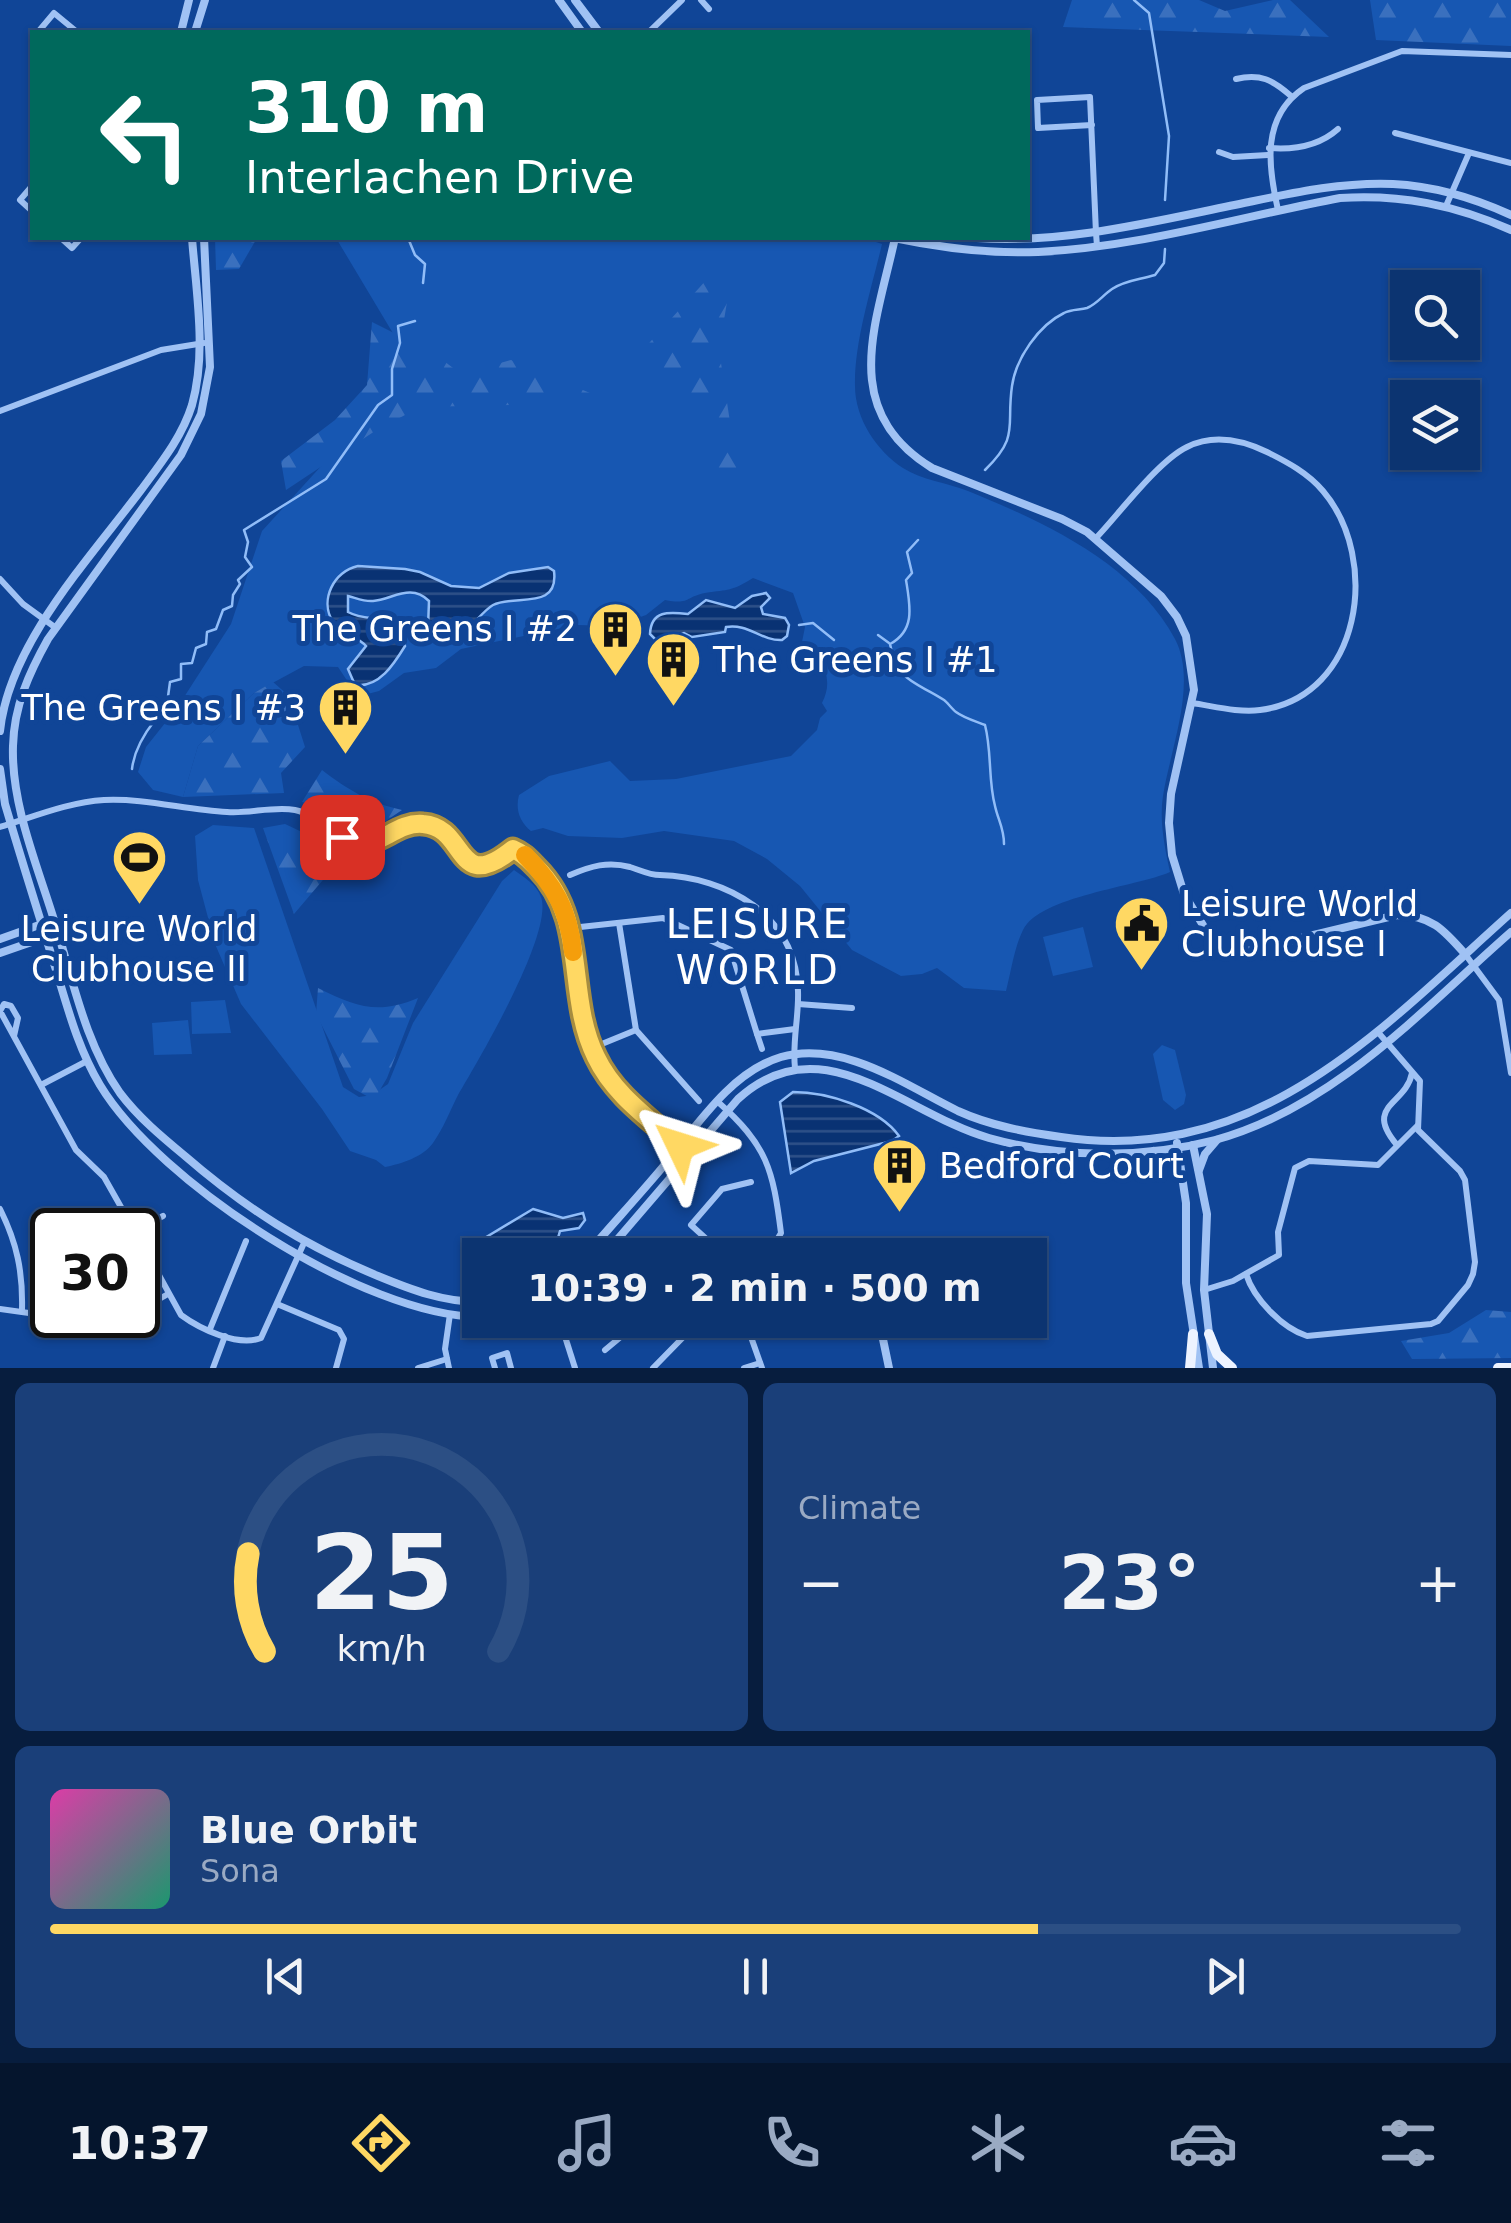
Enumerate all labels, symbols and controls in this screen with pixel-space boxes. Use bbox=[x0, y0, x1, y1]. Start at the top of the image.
text: 310 m bbox=[245, 67, 488, 149]
icon: left bbox=[80, 70, 210, 200]
text: Interlachen Drive bbox=[245, 151, 634, 204]
map controls bbox=[1390, 270, 1480, 470]
button: search bbox=[1390, 270, 1480, 360]
button: layers bbox=[1390, 380, 1480, 470]
building icon: The Greens I #2 bbox=[586, 599, 646, 678]
place label: The Greens I #2 bbox=[291, 609, 577, 649]
building icon: The Greens I #1 bbox=[644, 630, 704, 709]
place label: The Greens I #1 bbox=[712, 640, 998, 680]
building icon: The Greens I #3 bbox=[315, 678, 375, 757]
place label: The Greens I #3 bbox=[20, 688, 306, 728]
pin bbox=[300, 795, 385, 880]
icon: arrive bbox=[315, 810, 370, 865]
sports icon: Leisure World Clubhouse II bbox=[109, 828, 169, 907]
place label: Leisure World Clubhouse I bbox=[1181, 884, 1418, 964]
public building icon: Leisure World Clubhouse I bbox=[1112, 894, 1172, 973]
district label: LEISURE WORLD bbox=[666, 901, 850, 993]
place label: Leisure World Clubhouse II bbox=[20, 909, 258, 989]
position arrow bbox=[628, 1094, 732, 1198]
building icon: Bedford Court bbox=[870, 1136, 930, 1215]
place label: Bedford Court bbox=[939, 1146, 1184, 1186]
speed limit sign: 30 bbox=[30, 1208, 160, 1338]
text: 10:39 · 2 min · 500 m bbox=[527, 1266, 982, 1310]
text: Climate bbox=[798, 1489, 921, 1527]
text: 25 bbox=[309, 1512, 454, 1634]
text: 23° bbox=[1059, 1539, 1200, 1627]
text: − bbox=[798, 1551, 844, 1615]
text: + bbox=[1415, 1551, 1461, 1615]
text: km/h bbox=[336, 1628, 427, 1669]
text: Blue Orbit bbox=[200, 1808, 417, 1852]
text: Sona bbox=[200, 1852, 280, 1890]
icon: previous bbox=[258, 1949, 313, 2004]
icon: pause bbox=[728, 1949, 783, 2004]
icon: next bbox=[1198, 1949, 1253, 2004]
icon: directions bbox=[346, 2108, 416, 2178]
icon: music bbox=[552, 2108, 622, 2178]
icon: phone bbox=[757, 2108, 827, 2178]
icon: climate bbox=[963, 2108, 1033, 2178]
icon: car bbox=[1168, 2108, 1238, 2178]
icon: filters bbox=[1373, 2108, 1443, 2178]
text: 10:37 bbox=[68, 2117, 211, 2170]

